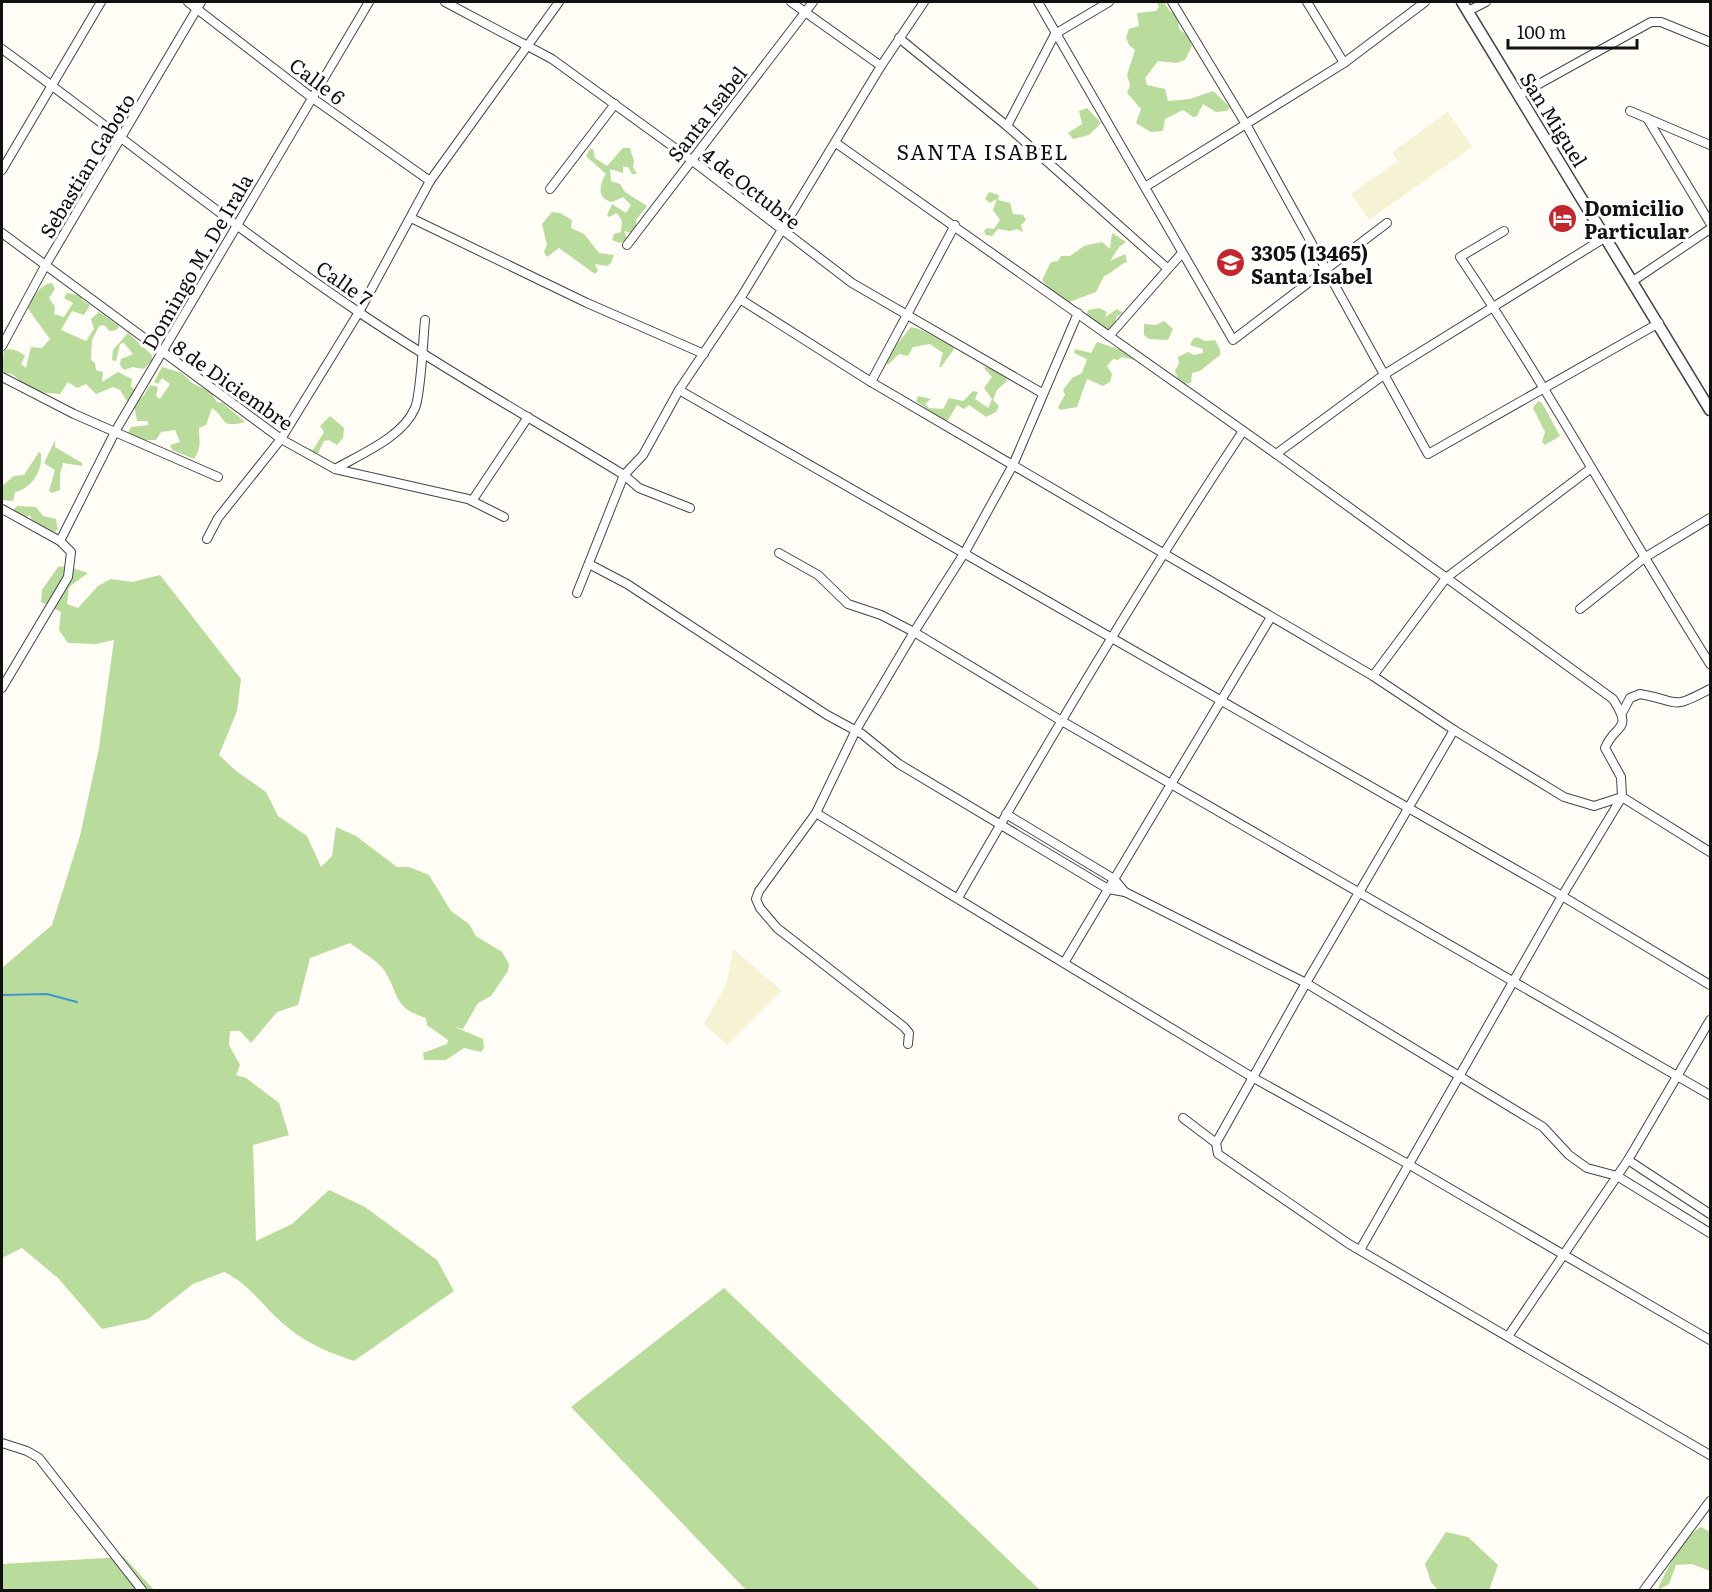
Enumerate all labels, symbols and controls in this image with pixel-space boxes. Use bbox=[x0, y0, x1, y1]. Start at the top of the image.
scale bar bbox=[1508, 12, 1637, 50]
text: 100 m bbox=[1517, 18, 1566, 45]
street label: Calle 6 bbox=[284, 49, 352, 111]
street label: Santa Isabel bbox=[659, 59, 753, 167]
street label: San Miguel bbox=[1514, 66, 1596, 172]
street label: Sebastian Gaboto bbox=[31, 87, 141, 243]
district label: SANTA ISABEL bbox=[897, 135, 1069, 166]
street label: 4 de Octubre bbox=[696, 139, 808, 235]
street label: Domingo M. De Irala bbox=[133, 167, 259, 355]
place label: Domicilio Particular bbox=[1584, 192, 1689, 245]
hotel icon: Domicilio Particular bbox=[1547, 202, 1579, 234]
place label: 3305 (13465) Santa Isabel bbox=[1251, 237, 1373, 290]
school or university icon: 3305 (13465) Santa Isabel bbox=[1214, 247, 1246, 279]
street label: Calle 7 bbox=[311, 252, 379, 312]
street label: 8 de Diciembre bbox=[168, 331, 300, 437]

